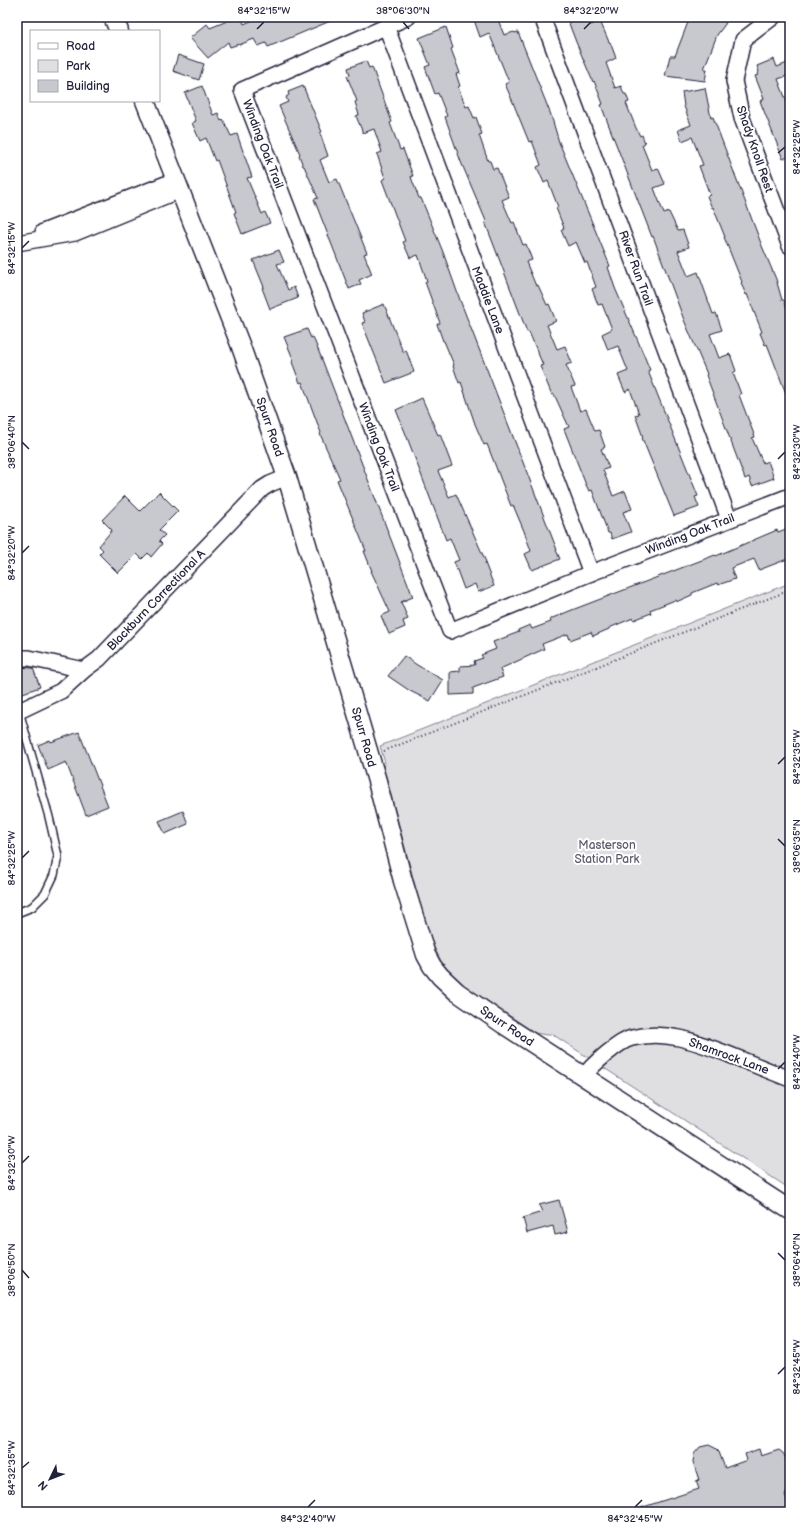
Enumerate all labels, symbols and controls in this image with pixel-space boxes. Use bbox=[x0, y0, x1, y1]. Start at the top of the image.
text: 84°32'15"W bbox=[238, 5, 290, 17]
text: 38°06'30"N bbox=[376, 5, 430, 17]
text: 84°32'20"W bbox=[563, 5, 619, 17]
legend bbox=[30, 30, 160, 102]
text: Road bbox=[66, 39, 95, 54]
text: Park bbox=[66, 59, 90, 74]
text: Building bbox=[66, 79, 110, 94]
street label: Winding Oak Trail bbox=[239, 98, 286, 191]
street label: Shady Knoll Rest bbox=[733, 104, 776, 195]
text: 84°32'25"W bbox=[791, 120, 803, 174]
text: 84°32'15"W bbox=[6, 222, 18, 274]
street label: River Run Trail bbox=[615, 228, 656, 308]
street label: Maddie Lane bbox=[468, 264, 507, 336]
street label: Spurr Road bbox=[252, 396, 287, 459]
street label: Winding Oak Trail bbox=[355, 401, 402, 494]
text: 38°06'40"N bbox=[6, 415, 18, 469]
text: 84°32'30"W bbox=[791, 424, 803, 480]
street label: Winding Oak Trail bbox=[644, 511, 737, 558]
text: 84°32'20"W bbox=[6, 525, 18, 581]
street label: Blackburn Correctional A bbox=[104, 546, 209, 654]
street label: Spurr Road bbox=[348, 705, 379, 769]
text: 84°32'35"W bbox=[791, 729, 803, 785]
text: 38°06'35"N bbox=[791, 819, 803, 873]
text: 84°32'25"W bbox=[6, 831, 18, 885]
park label: Masterson Station Park bbox=[575, 838, 640, 867]
street label: Spurr Road bbox=[477, 1003, 537, 1050]
text: 84°32'40"W bbox=[791, 1034, 803, 1090]
street label: Shamrock Lane bbox=[687, 1035, 771, 1078]
text: 84°32'30"W bbox=[6, 1135, 18, 1191]
text: 38°06'40"N bbox=[791, 1233, 803, 1287]
text: 38°06'50"N bbox=[6, 1243, 18, 1297]
text: 84°32'45"W bbox=[791, 1339, 803, 1395]
text: 84°32'35"W bbox=[6, 1440, 18, 1496]
north arrow bbox=[30, 1459, 70, 1499]
text: N bbox=[35, 1478, 51, 1493]
text: 84°32'40"W bbox=[280, 1513, 336, 1525]
text: 84°32'45"W bbox=[607, 1513, 663, 1525]

